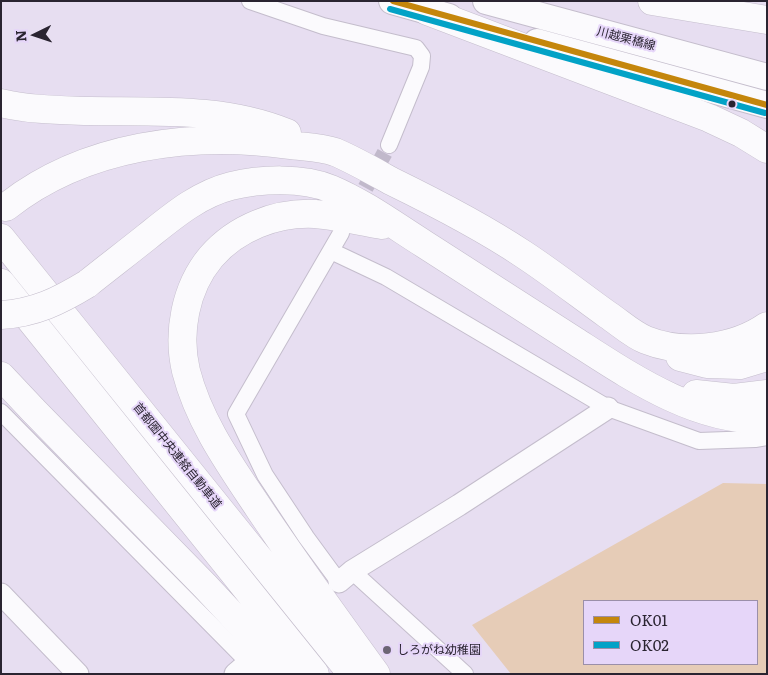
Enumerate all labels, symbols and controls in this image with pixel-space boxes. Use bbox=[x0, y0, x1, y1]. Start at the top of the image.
north arrow bbox=[10, 10, 60, 60]
street label: 川越栗橋線 bbox=[595, 24, 657, 54]
text: N bbox=[10, 29, 30, 43]
unlabelled marker bbox=[727, 99, 737, 109]
street label: 首都圏中央連絡自動車道 bbox=[130, 400, 224, 512]
legend bbox=[583, 600, 758, 665]
text: OK01 bbox=[630, 608, 668, 631]
text: OK02 bbox=[630, 633, 669, 656]
place label: しろがね幼稚園 bbox=[397, 643, 481, 657]
marker: しろがね幼稚園 bbox=[381, 644, 393, 656]

